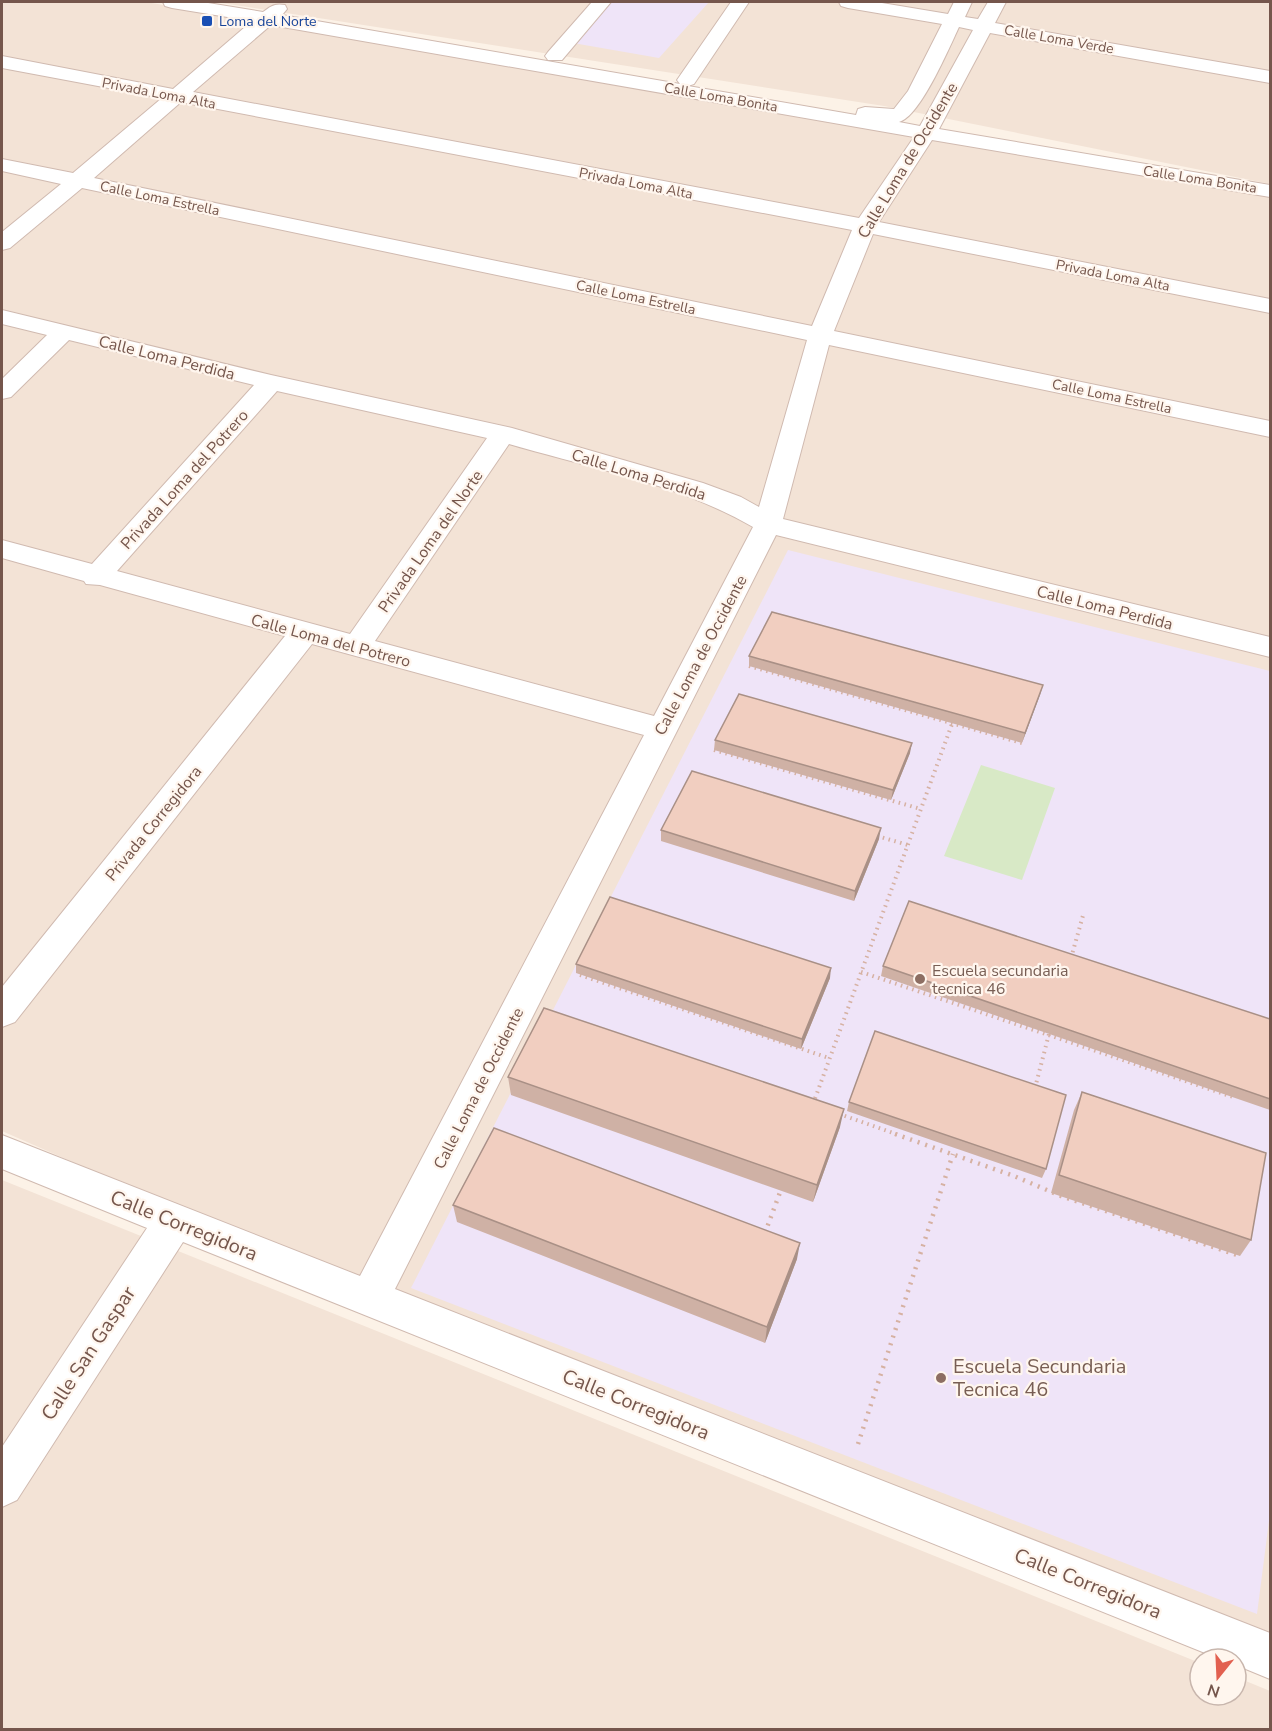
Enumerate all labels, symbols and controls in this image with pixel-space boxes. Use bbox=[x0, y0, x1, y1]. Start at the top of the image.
place label: Loma del Norte bbox=[219, 12, 316, 31]
marker: Loma del Norte bbox=[200, 14, 214, 28]
street label: Calle Loma Verde bbox=[1003, 20, 1115, 58]
street label: Privada Loma Alta bbox=[100, 73, 217, 114]
street label: Calle Loma Bonita bbox=[663, 78, 779, 117]
street label: Calle Loma de Occidente bbox=[852, 78, 963, 243]
street label: Calle Loma Bonita bbox=[1142, 161, 1258, 198]
street label: Privada Loma Alta bbox=[577, 163, 694, 204]
street label: Calle Loma Estrella bbox=[98, 177, 221, 220]
street label: Privada Loma Alta bbox=[1054, 255, 1171, 296]
street label: Calle Loma Estrella bbox=[574, 276, 697, 319]
street label: Calle Loma Perdida bbox=[96, 330, 237, 386]
street label: Calle Loma Estrella bbox=[1050, 375, 1173, 418]
street label: Privada Loma del Potrero bbox=[116, 405, 254, 554]
street label: Calle Loma Perdida bbox=[569, 444, 709, 506]
street label: Privada Loma del Norte bbox=[373, 466, 488, 617]
street label: Calle Loma de Occidente bbox=[649, 572, 752, 739]
street label: Calle Loma Perdida bbox=[1034, 580, 1175, 636]
street label: Calle Loma del Potrero bbox=[249, 609, 413, 673]
street label: Privada Corregidora bbox=[100, 761, 207, 886]
place label: Escuela secundaria tecnica 46 bbox=[932, 960, 1069, 1000]
marker: Escuela secundaria tecnica 46 bbox=[913, 972, 927, 986]
street label: Calle Loma de Occidente bbox=[429, 1004, 529, 1173]
street label: Calle Corregidora bbox=[106, 1184, 262, 1267]
street label: Calle San Gaspar bbox=[35, 1281, 142, 1426]
place label: Escuela Secundaria Tecnica 46 bbox=[953, 1353, 1126, 1403]
street label: Calle Corregidora bbox=[558, 1363, 714, 1446]
marker: Escuela Secundaria Tecnica 46 bbox=[934, 1371, 948, 1385]
street label: Calle Corregidora bbox=[1010, 1542, 1166, 1625]
north arrow bbox=[1188, 1647, 1248, 1707]
text: N bbox=[1205, 1678, 1223, 1703]

